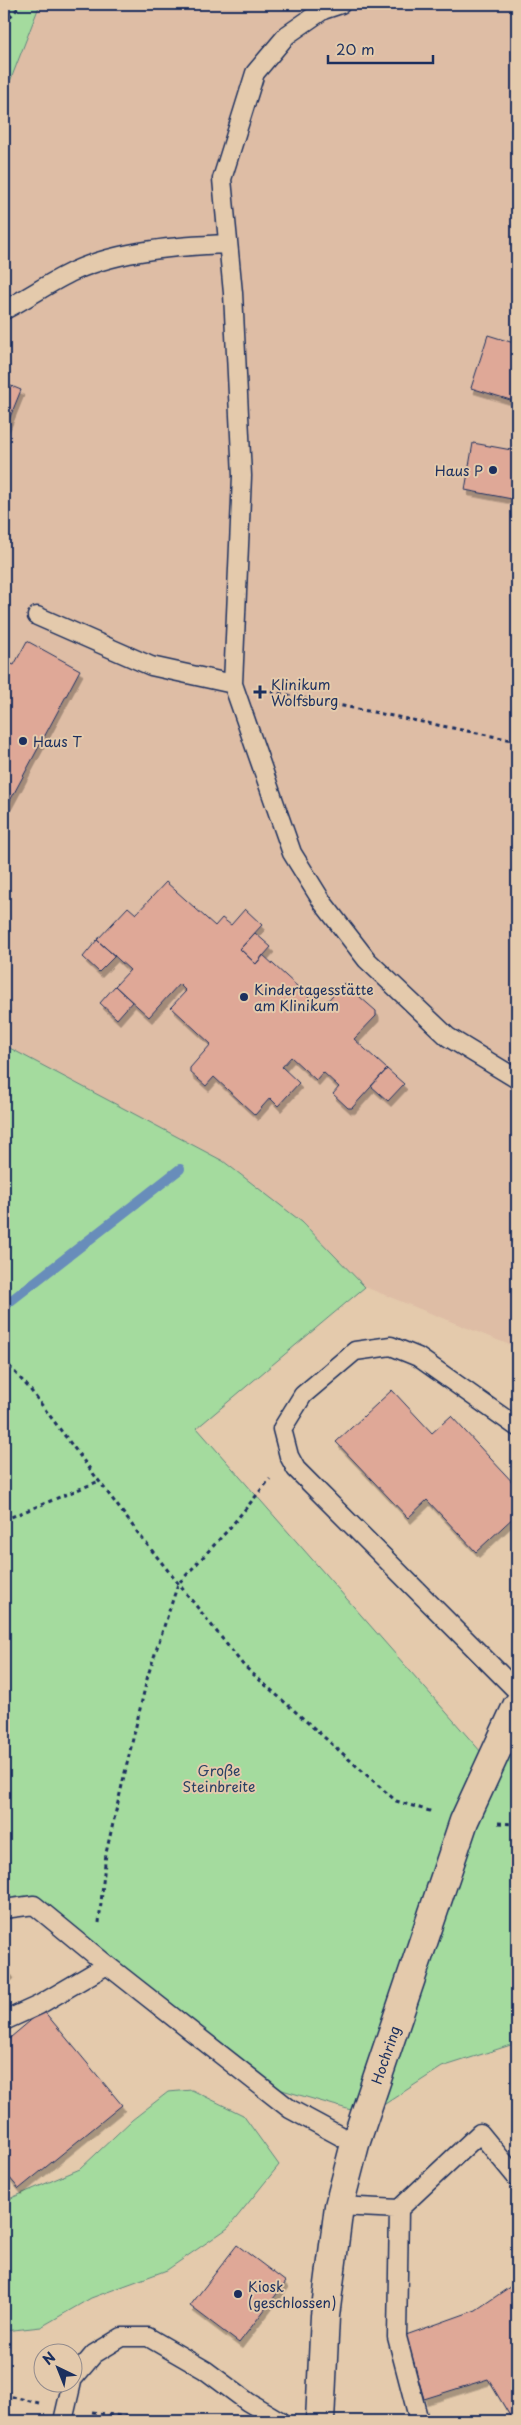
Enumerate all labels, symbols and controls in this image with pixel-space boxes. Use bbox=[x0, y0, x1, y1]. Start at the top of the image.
scale bar bbox=[328, 32, 434, 64]
text: 20 m bbox=[336, 37, 375, 60]
place label: Haus P bbox=[435, 460, 483, 481]
marker: Haus P bbox=[487, 464, 499, 476]
place label: Klinikum Wolfsburg bbox=[271, 674, 338, 711]
marker: Klinikum Wolfsburg bbox=[253, 685, 267, 699]
place label: Haus T bbox=[33, 731, 82, 752]
marker: Haus T bbox=[17, 735, 29, 747]
place label: Kindertagesstätte am Klinikum bbox=[254, 979, 374, 1016]
marker: Kindertagesstätte am Klinikum bbox=[238, 991, 250, 1003]
park label: Große Steinbreite bbox=[183, 1760, 255, 1797]
street label: Hochring bbox=[365, 2023, 405, 2087]
place label: Kiosk (geschlossen) bbox=[248, 2276, 336, 2313]
marker: Kiosk (geschlossen) bbox=[232, 2288, 244, 2300]
north arrow bbox=[32, 2342, 82, 2392]
text: N bbox=[38, 2347, 60, 2370]

